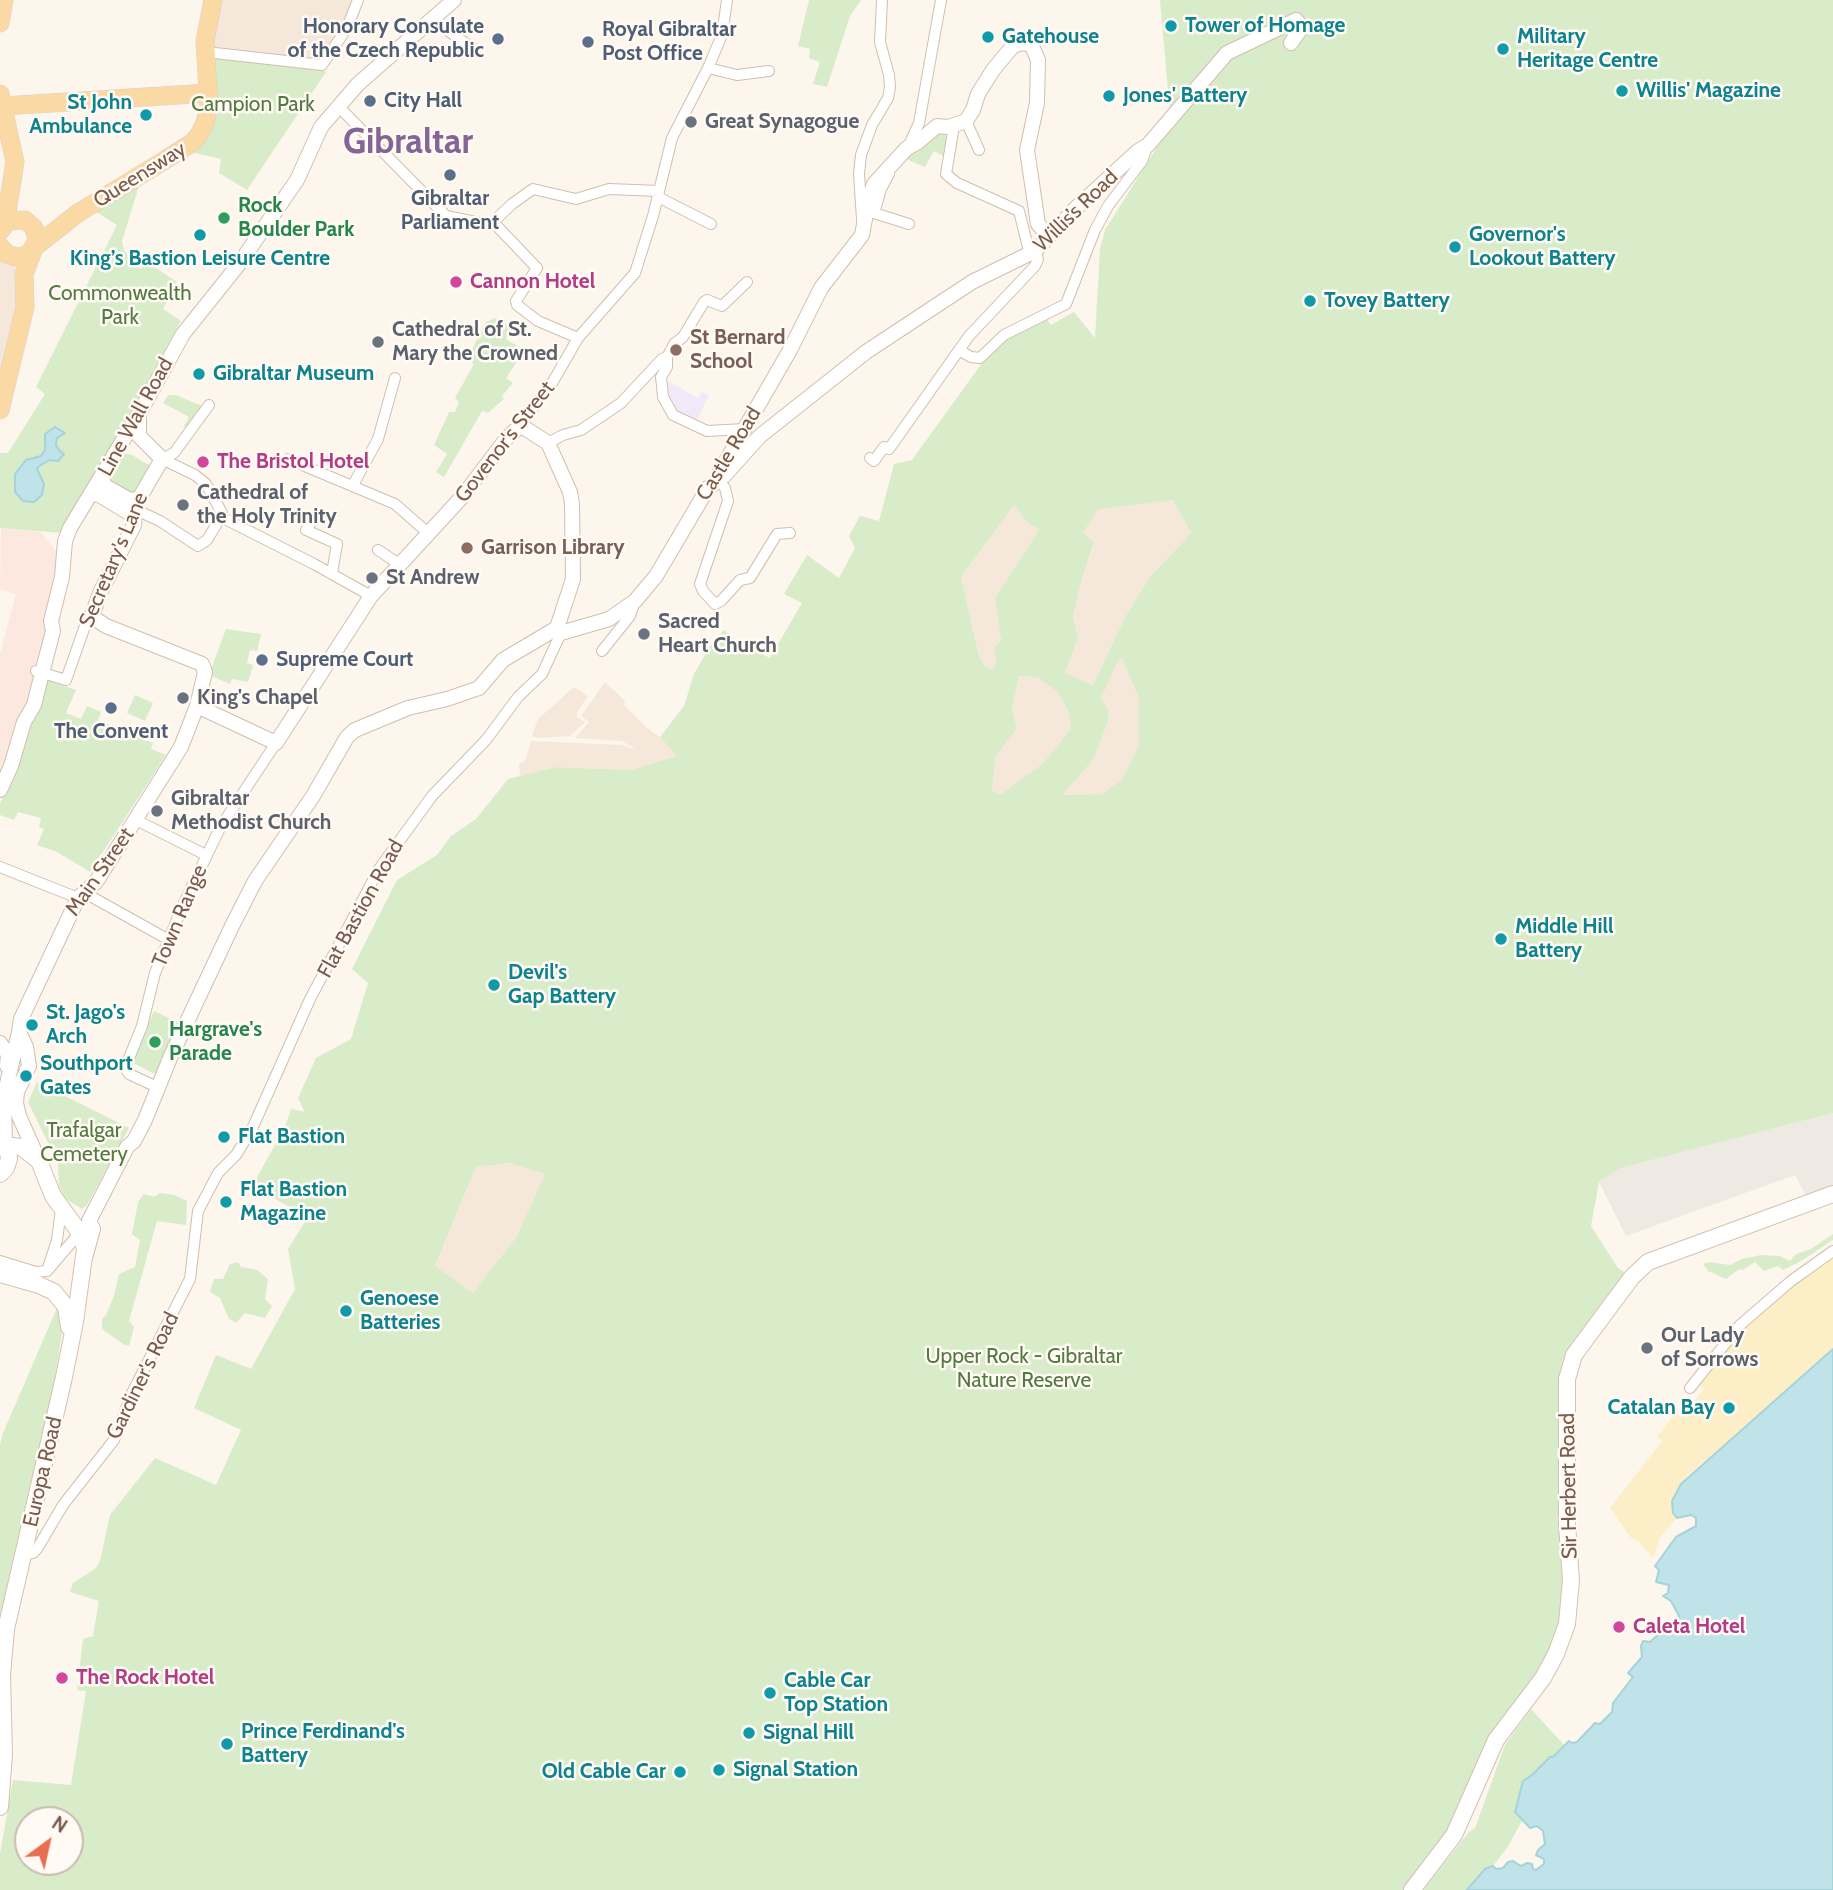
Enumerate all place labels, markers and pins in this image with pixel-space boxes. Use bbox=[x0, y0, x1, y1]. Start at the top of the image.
place label: Tower of Homage bbox=[1185, 13, 1345, 39]
place label: Honorary Consulate of the Czech Republic bbox=[287, 14, 484, 64]
place label: Royal Gibraltar Post Office bbox=[602, 17, 736, 67]
marker: Tower of Homage bbox=[1163, 18, 1179, 34]
place label: Gatehouse bbox=[1002, 24, 1099, 50]
place label: Military Heritage Centre bbox=[1517, 24, 1658, 74]
marker: Gatehouse bbox=[980, 29, 996, 45]
marker: Honorary Consulate of the Czech Republic bbox=[490, 31, 506, 47]
marker: Royal Gibraltar Post Office bbox=[580, 34, 596, 50]
marker: Military Heritage Centre bbox=[1495, 41, 1511, 57]
place label: Willis' Magazine bbox=[1636, 78, 1781, 104]
place label: Jones' Battery bbox=[1123, 83, 1247, 109]
marker: Willis' Magazine bbox=[1614, 83, 1630, 99]
place label: City Hall bbox=[384, 88, 462, 114]
marker: Jones' Battery bbox=[1101, 88, 1117, 104]
place label: St John Ambulance bbox=[29, 90, 132, 140]
marker: City Hall bbox=[362, 93, 378, 109]
marker: St John Ambulance bbox=[138, 107, 154, 123]
place label: Great Synagogue bbox=[705, 109, 859, 135]
marker: Great Synagogue bbox=[683, 114, 699, 130]
marker: Gibraltar Parliament bbox=[442, 167, 458, 183]
place label: Gibraltar Parliament bbox=[401, 186, 499, 236]
place label: Rock Boulder Park bbox=[238, 193, 354, 243]
marker: Rock Boulder Park bbox=[216, 210, 232, 226]
place label: Governor's Lookout Battery bbox=[1469, 222, 1615, 272]
marker: King’s Bastion Leisure Centre bbox=[192, 227, 208, 243]
marker: Governor's Lookout Battery bbox=[1447, 239, 1463, 255]
place label: King’s Bastion Leisure Centre bbox=[70, 246, 330, 272]
place label: Cannon Hotel bbox=[470, 269, 595, 295]
marker: Cannon Hotel bbox=[448, 274, 464, 290]
place label: Tovey Battery bbox=[1324, 288, 1450, 314]
marker: Tovey Battery bbox=[1302, 293, 1318, 309]
place label: Cathedral of St. Mary the Crowned bbox=[392, 317, 558, 367]
place label: St Bernard School bbox=[690, 325, 786, 375]
marker: Cathedral of St. Mary the Crowned bbox=[370, 334, 386, 350]
marker: St Bernard School bbox=[668, 342, 684, 358]
place label: Gibraltar Museum bbox=[213, 361, 374, 387]
marker: Gibraltar Museum bbox=[191, 366, 207, 382]
place label: The Bristol Hotel bbox=[217, 449, 369, 475]
marker: The Bristol Hotel bbox=[195, 454, 211, 470]
place label: Cathedral of the Holy Trinity bbox=[197, 480, 337, 530]
marker: Cathedral of the Holy Trinity bbox=[175, 497, 191, 513]
place label: Garrison Library bbox=[481, 535, 624, 561]
marker: Garrison Library bbox=[459, 540, 475, 556]
place label: St Andrew bbox=[386, 565, 479, 591]
marker: St Andrew bbox=[364, 570, 380, 586]
place label: Sacred Heart Church bbox=[658, 609, 777, 659]
marker: Sacred Heart Church bbox=[636, 626, 652, 642]
place label: Supreme Court bbox=[276, 647, 413, 673]
marker: Supreme Court bbox=[254, 652, 270, 668]
place label: King's Chapel bbox=[197, 685, 318, 711]
marker: King's Chapel bbox=[175, 690, 191, 706]
marker: The Convent bbox=[103, 700, 119, 716]
place label: The Convent bbox=[54, 719, 168, 745]
place label: Gibraltar Methodist Church bbox=[171, 786, 331, 836]
marker: Gibraltar Methodist Church bbox=[149, 803, 165, 819]
place label: Middle Hill Battery bbox=[1515, 914, 1613, 964]
marker: Middle Hill Battery bbox=[1493, 931, 1509, 947]
place label: Devil's Gap Battery bbox=[508, 960, 616, 1010]
marker: Devil's Gap Battery bbox=[486, 977, 502, 993]
place label: St. Jago's Arch bbox=[46, 1000, 125, 1050]
marker: St. Jago's Arch bbox=[24, 1017, 40, 1033]
place label: Hargrave's Parade bbox=[169, 1017, 262, 1067]
marker: Hargrave's Parade bbox=[147, 1034, 163, 1050]
place label: Southport Gates bbox=[40, 1051, 133, 1101]
marker: Southport Gates bbox=[18, 1068, 34, 1084]
place label: Flat Bastion bbox=[238, 1124, 345, 1150]
marker: Flat Bastion bbox=[216, 1129, 232, 1145]
place label: Flat Bastion Magazine bbox=[240, 1177, 347, 1227]
marker: Flat Bastion Magazine bbox=[218, 1194, 234, 1210]
place label: Genoese Batteries bbox=[360, 1286, 440, 1336]
marker: Genoese Batteries bbox=[338, 1303, 354, 1319]
place label: Our Lady of Sorrows bbox=[1661, 1323, 1759, 1373]
marker: Our Lady of Sorrows bbox=[1639, 1340, 1655, 1356]
place label: Catalan Bay bbox=[1608, 1395, 1715, 1421]
marker: Catalan Bay bbox=[1721, 1400, 1737, 1416]
place label: Caleta Hotel bbox=[1633, 1614, 1745, 1640]
marker: Caleta Hotel bbox=[1611, 1619, 1627, 1635]
place label: The Rock Hotel bbox=[76, 1665, 214, 1691]
place label: Cable Car Top Station bbox=[784, 1668, 888, 1718]
marker: The Rock Hotel bbox=[54, 1670, 70, 1686]
marker: Cable Car Top Station bbox=[762, 1685, 778, 1701]
place label: Prince Ferdinand's Battery bbox=[241, 1719, 405, 1769]
place label: Signal Hill bbox=[763, 1720, 854, 1746]
marker: Signal Hill bbox=[741, 1725, 757, 1741]
marker: Prince Ferdinand's Battery bbox=[219, 1736, 235, 1752]
place label: Signal Station bbox=[733, 1757, 858, 1783]
place label: Old Cable Car bbox=[542, 1759, 666, 1785]
marker: Signal Station bbox=[711, 1762, 727, 1778]
marker: Old Cable Car bbox=[672, 1764, 688, 1780]

